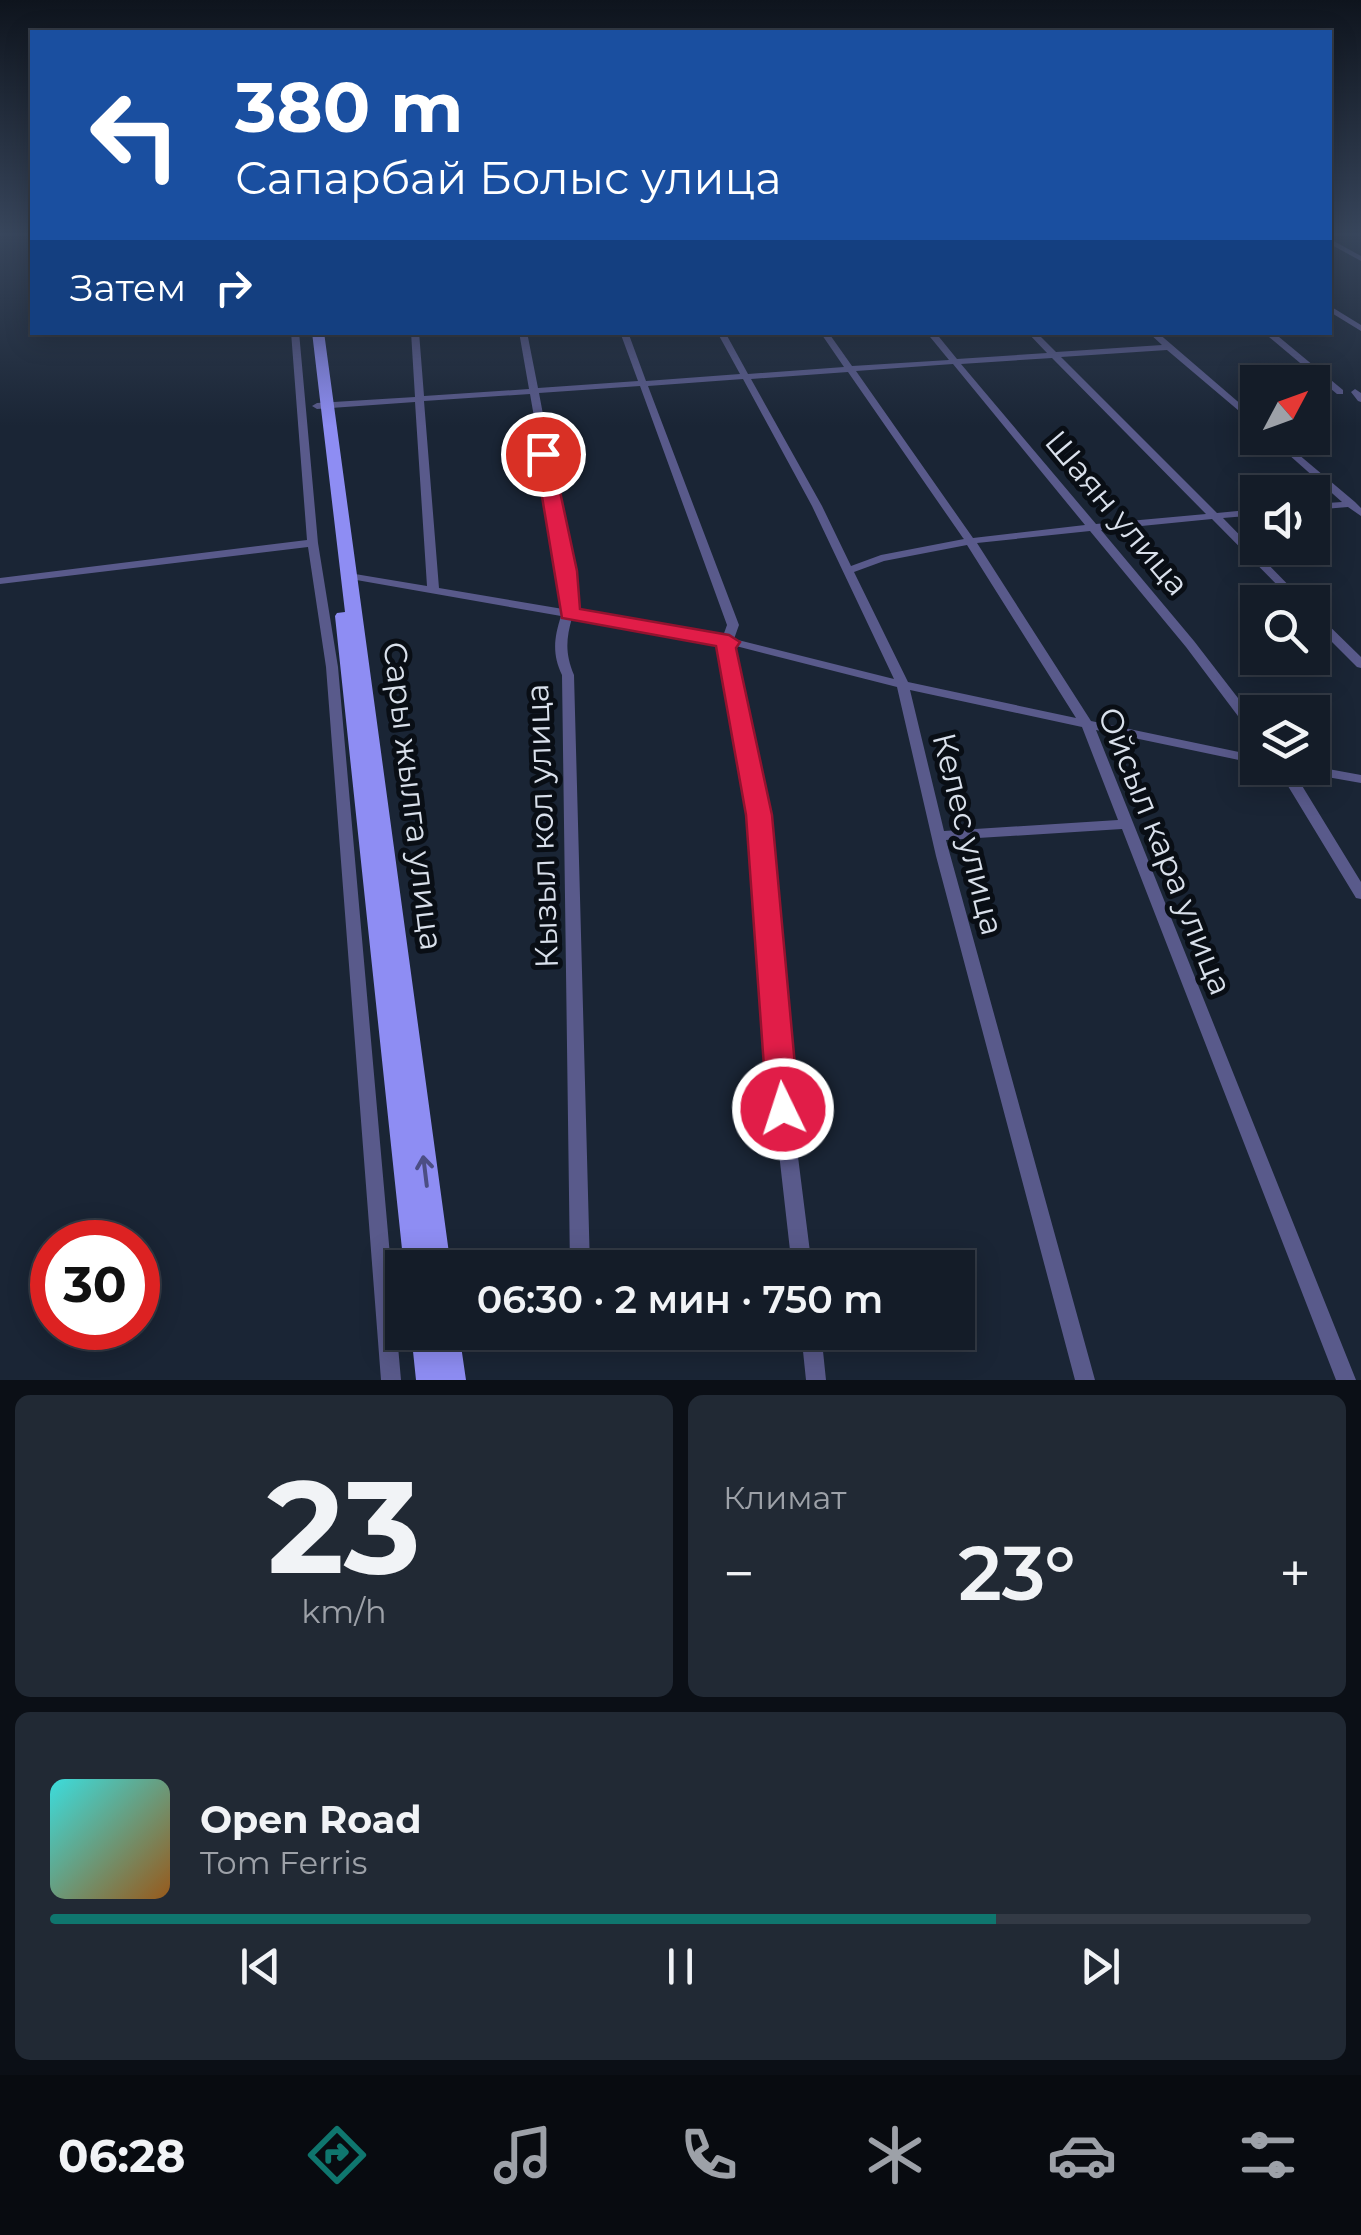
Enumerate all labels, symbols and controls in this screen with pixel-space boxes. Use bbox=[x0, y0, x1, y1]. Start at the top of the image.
text: 380 m bbox=[235, 64, 463, 150]
icon: left bbox=[70, 70, 200, 200]
text: Сапарбай Болыс улица bbox=[235, 150, 782, 205]
icon: right bbox=[206, 260, 261, 315]
text: Затем bbox=[70, 264, 186, 311]
north arrow bbox=[1240, 365, 1330, 455]
map controls bbox=[1240, 365, 1330, 785]
pin bbox=[501, 412, 586, 497]
street label: Шаян улица bbox=[1037, 422, 1198, 603]
icon: arrive bbox=[516, 427, 571, 482]
button: sound bbox=[1240, 475, 1330, 565]
button: search bbox=[1240, 585, 1330, 675]
street label: Сары жылга улица bbox=[375, 639, 452, 953]
street label: Кызыл кол улица bbox=[517, 683, 566, 969]
button: layers bbox=[1240, 695, 1330, 785]
street label: Ойсыл кара улица bbox=[1090, 701, 1241, 1000]
street label: Келес улица bbox=[924, 729, 1012, 939]
position arrow bbox=[731, 1057, 835, 1161]
one-way arrow bbox=[415, 1155, 434, 1187]
speed limit sign: 30 bbox=[30, 1220, 160, 1350]
text: 06:30 · 2 мин · 750 m bbox=[477, 1276, 883, 1323]
text: 23 bbox=[267, 1447, 421, 1606]
text: Климат bbox=[723, 1478, 846, 1517]
text: 23° bbox=[958, 1527, 1076, 1619]
text: − bbox=[723, 1540, 755, 1607]
text: + bbox=[1279, 1540, 1311, 1607]
text: km/h bbox=[301, 1592, 387, 1631]
text: Open Road bbox=[200, 1796, 422, 1843]
text: Tom Ferris bbox=[200, 1843, 367, 1882]
icon: previous bbox=[233, 1939, 288, 1994]
icon: pause bbox=[653, 1939, 708, 1994]
icon: next bbox=[1073, 1939, 1128, 1994]
icon: directions bbox=[302, 2120, 372, 2190]
icon: music bbox=[488, 2120, 558, 2190]
icon: phone bbox=[674, 2120, 744, 2190]
icon: climate bbox=[860, 2120, 930, 2190]
icon: car bbox=[1047, 2120, 1117, 2190]
icon: filters bbox=[1233, 2120, 1303, 2190]
text: 06:28 bbox=[58, 2128, 185, 2183]

